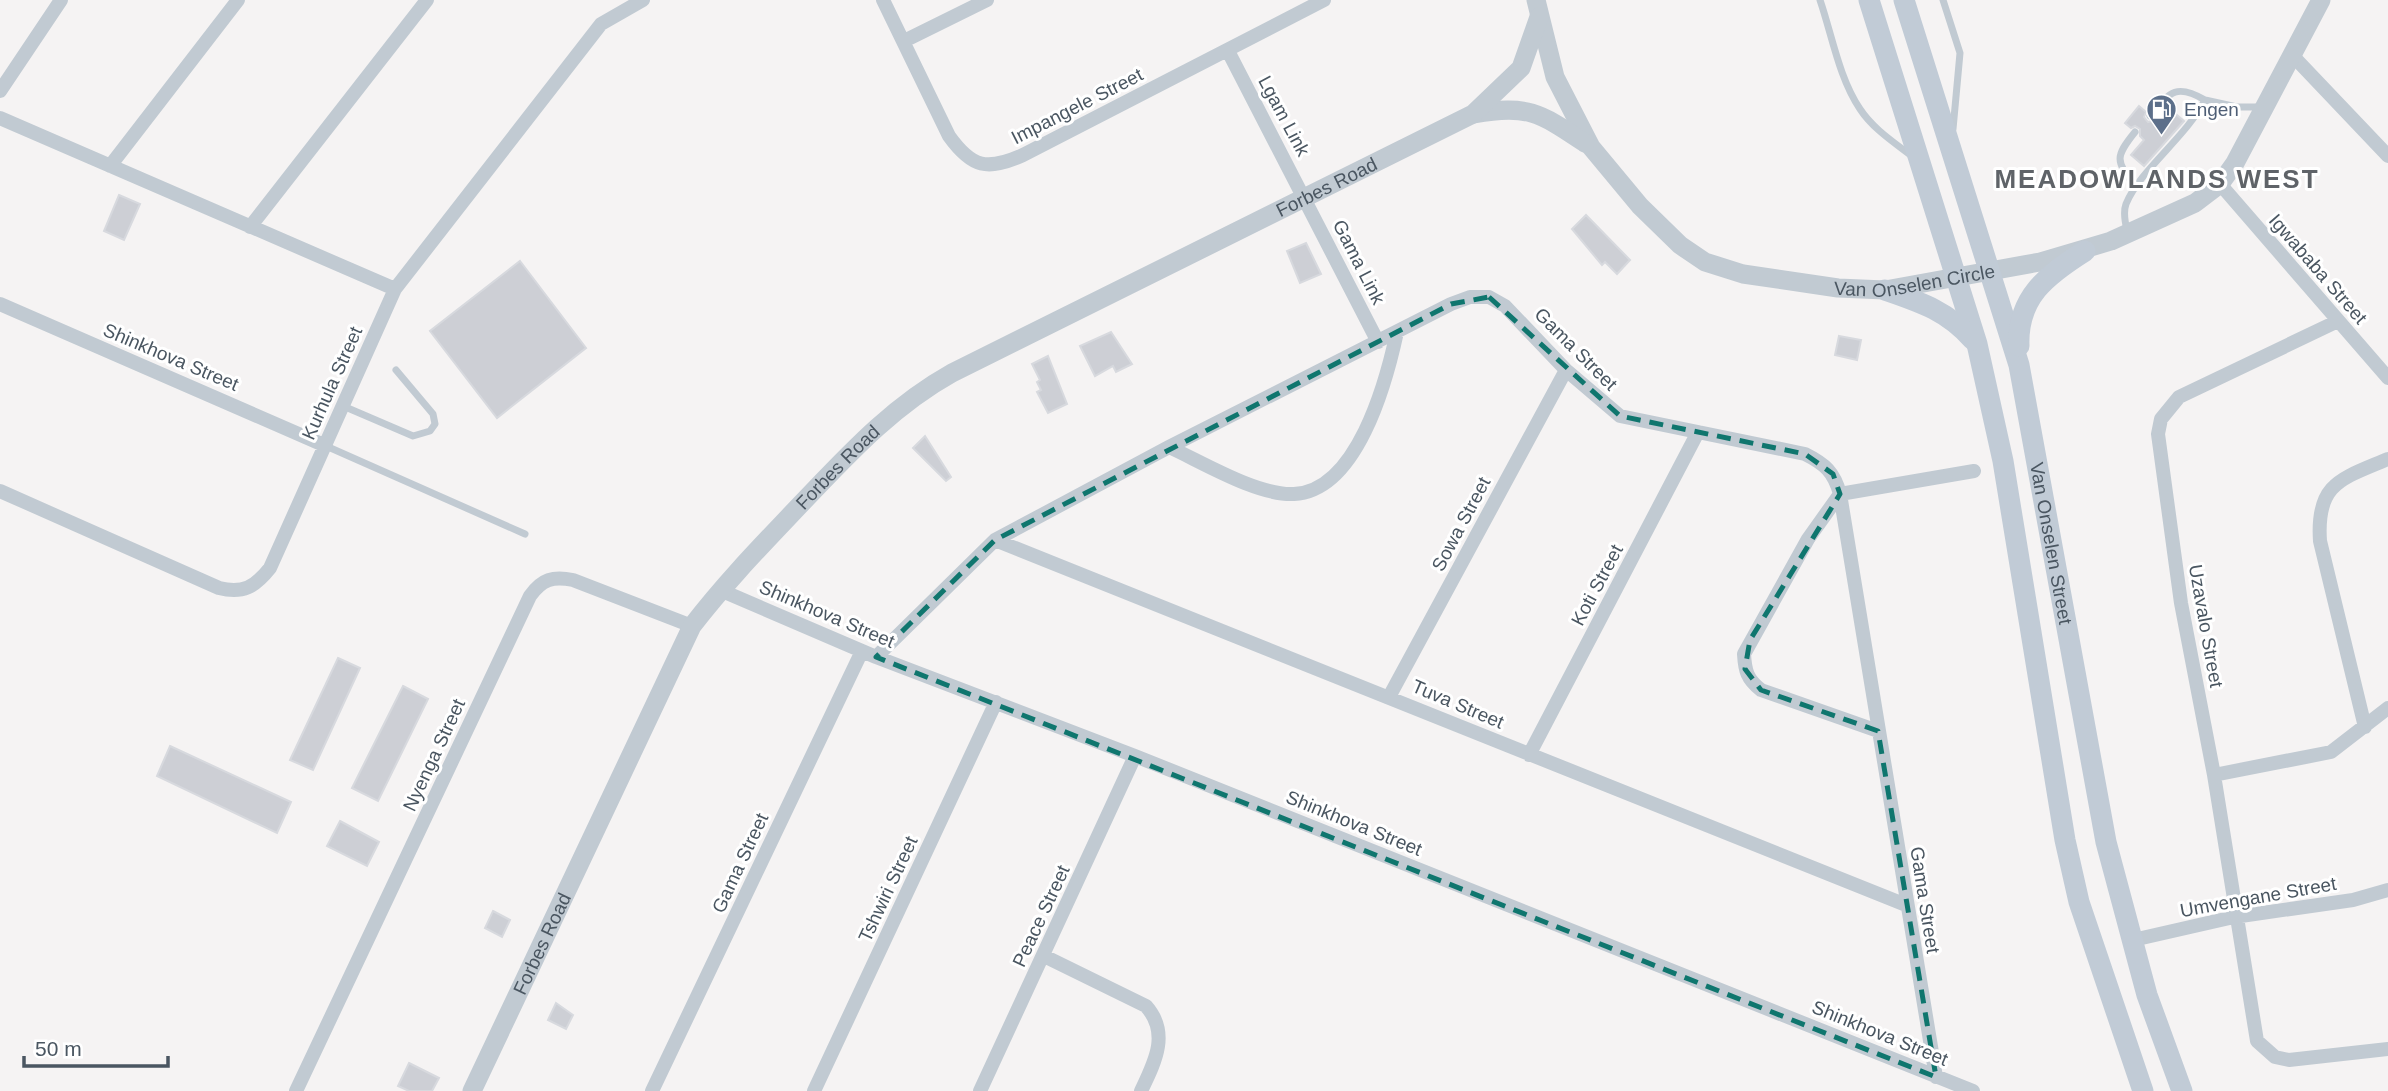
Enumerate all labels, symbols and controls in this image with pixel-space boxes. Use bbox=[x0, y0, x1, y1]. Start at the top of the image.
street label: Impangele Street bbox=[1008, 63, 1147, 148]
street label: Lgam Link bbox=[1254, 72, 1314, 160]
fuel station icon: Engen bbox=[2144, 92, 2178, 136]
place label: Engen bbox=[2184, 99, 2239, 120]
street label: Forbes Road bbox=[1273, 153, 1380, 221]
district label: MEADOWLANDS WEST bbox=[1994, 164, 2320, 194]
street label: Igwababa Street bbox=[2265, 210, 2372, 329]
street label: Gama Link bbox=[1329, 216, 1389, 308]
street label: Van Onselen Circle bbox=[1834, 260, 1997, 301]
street label: Gama Street bbox=[1530, 303, 1622, 395]
street label: Shinkhova Street bbox=[100, 319, 242, 395]
street label: Kurhula Street bbox=[298, 323, 367, 443]
street label: Forbes Road bbox=[791, 421, 883, 513]
street label: Van Onselen Street bbox=[2026, 461, 2077, 627]
street label: Sowa Street bbox=[1427, 473, 1495, 575]
street label: Koti Street bbox=[1567, 540, 1627, 629]
street label: Uzavalo Street bbox=[2185, 563, 2227, 690]
street label: Shinkhova Street bbox=[756, 576, 898, 652]
street label: Tuva Street bbox=[1409, 675, 1508, 733]
street label: Nyenga Street bbox=[399, 695, 469, 814]
street label: Shinkhova Street bbox=[1283, 786, 1426, 860]
street label: Gama Street bbox=[708, 809, 773, 916]
street label: Tshwiri Street bbox=[854, 832, 922, 945]
street label: Gama Street bbox=[1906, 845, 1944, 956]
street label: Peace Street bbox=[1008, 861, 1074, 970]
street label: Umvengane Street bbox=[2178, 873, 2339, 921]
street label: Forbes Road bbox=[509, 889, 575, 998]
street label: Shinkhova Street bbox=[1809, 996, 1952, 1070]
scale bar bbox=[24, 1024, 168, 1068]
text: 50 m bbox=[35, 1037, 82, 1060]

